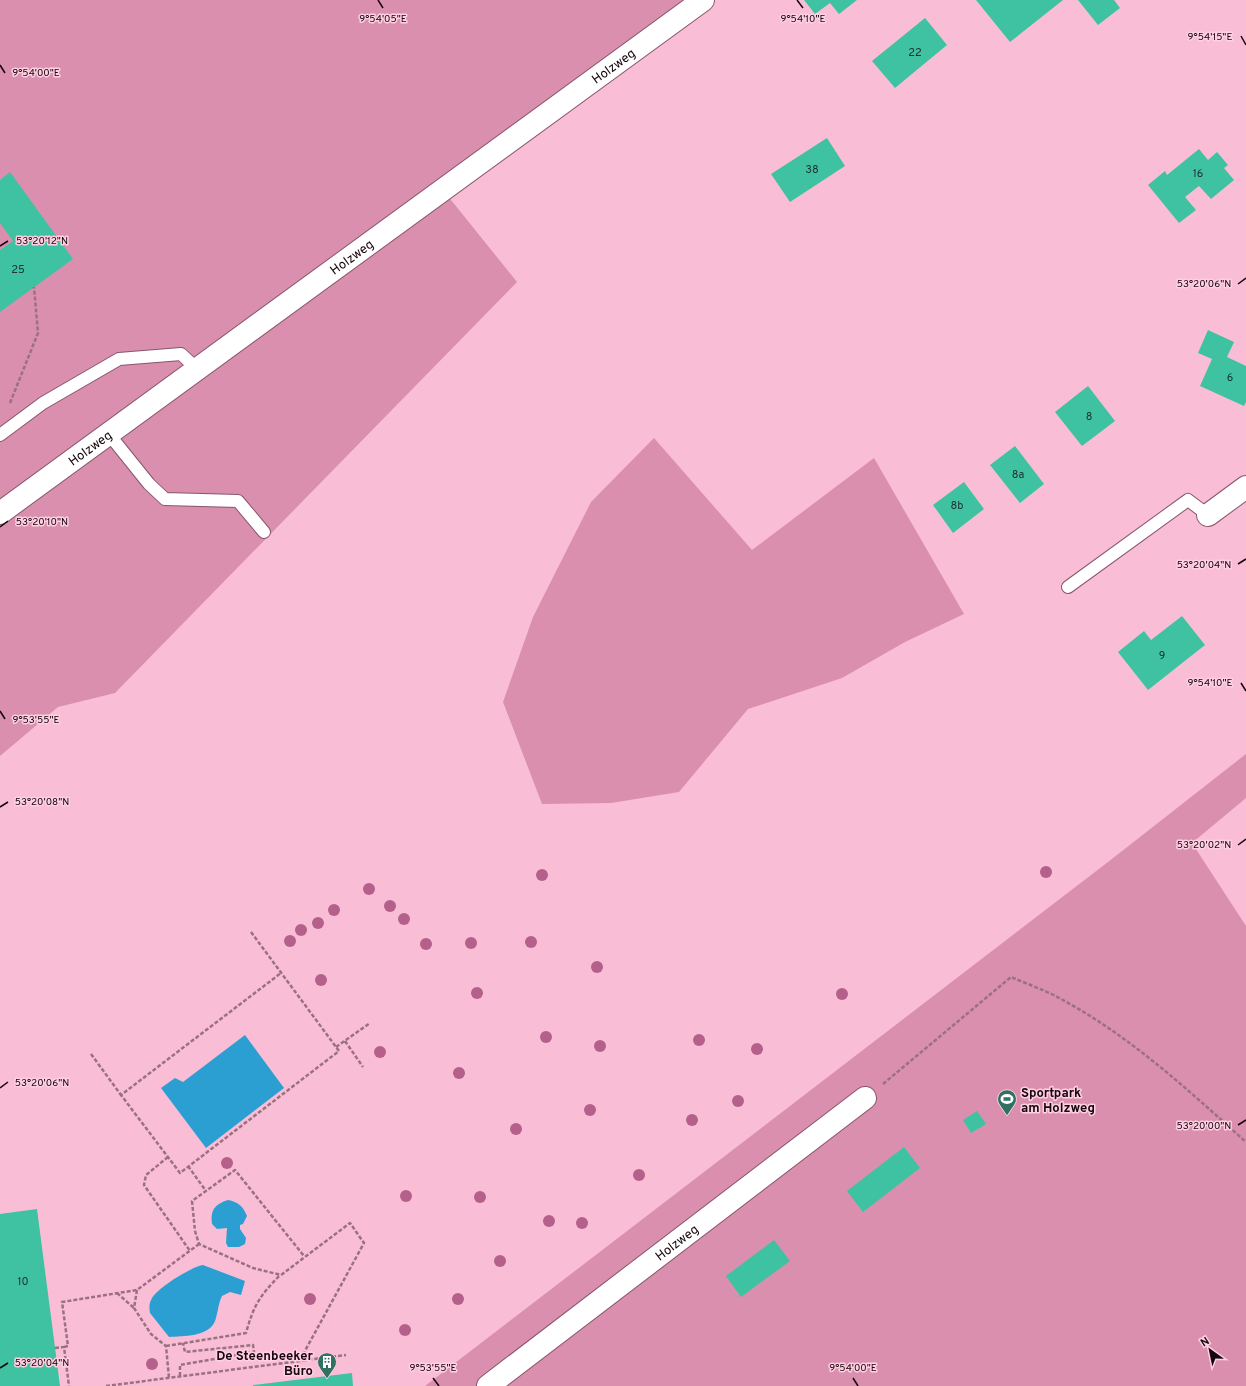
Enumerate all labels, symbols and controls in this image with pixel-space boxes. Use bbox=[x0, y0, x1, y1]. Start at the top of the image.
text: 9°54'05"E bbox=[359, 13, 407, 26]
text: 9°54'10"E bbox=[781, 13, 826, 26]
text: 9°54'15"E bbox=[1188, 31, 1232, 44]
street label: Holzweg bbox=[589, 46, 639, 88]
house number: 22 bbox=[908, 46, 922, 60]
text: 9°54'00"E bbox=[12, 67, 60, 80]
house number: 38 bbox=[805, 163, 819, 177]
house number: 16 bbox=[1193, 167, 1203, 181]
text: 53°20'12"N bbox=[16, 235, 68, 248]
street label: Holzweg bbox=[328, 237, 377, 279]
house number: 25 bbox=[11, 263, 25, 277]
text: 53°20'06"N bbox=[1177, 278, 1231, 291]
house number: 6 bbox=[1227, 371, 1233, 385]
house number: 8 bbox=[1086, 410, 1092, 424]
street label: Holzweg bbox=[66, 428, 116, 470]
house number: 8a bbox=[1012, 468, 1025, 482]
house number: 8b bbox=[951, 499, 963, 513]
text: 53°20'10"N bbox=[16, 516, 68, 529]
text: 53°20'04"N bbox=[1177, 559, 1231, 572]
house number: 9 bbox=[1159, 649, 1165, 663]
text: 9°54'10"E bbox=[1188, 677, 1233, 690]
text: 9°53'55"E bbox=[13, 714, 59, 727]
text: 53°20'08"N bbox=[15, 796, 69, 809]
text: 53°20'02"N bbox=[1177, 839, 1231, 852]
text: 53°20'06"N bbox=[15, 1077, 69, 1090]
place label: Sportpark am Holzweg bbox=[1021, 1086, 1095, 1117]
sports icon: Sportpark am Holzweg bbox=[996, 1088, 1018, 1116]
text: 53°20'00"N bbox=[1177, 1120, 1231, 1133]
street label: Holzweg bbox=[653, 1222, 702, 1265]
house number: 10 bbox=[17, 1275, 29, 1289]
north arrow bbox=[1190, 1330, 1230, 1370]
text: N bbox=[1198, 1334, 1212, 1350]
place label: De Steenbeeker Büro bbox=[216, 1349, 314, 1380]
building icon: De Steenbeeker Büro bbox=[316, 1351, 338, 1379]
text: 53°20'04"N bbox=[15, 1357, 69, 1370]
text: 9°53'55"E bbox=[410, 1362, 456, 1375]
text: 9°54'00"E bbox=[829, 1362, 877, 1375]

